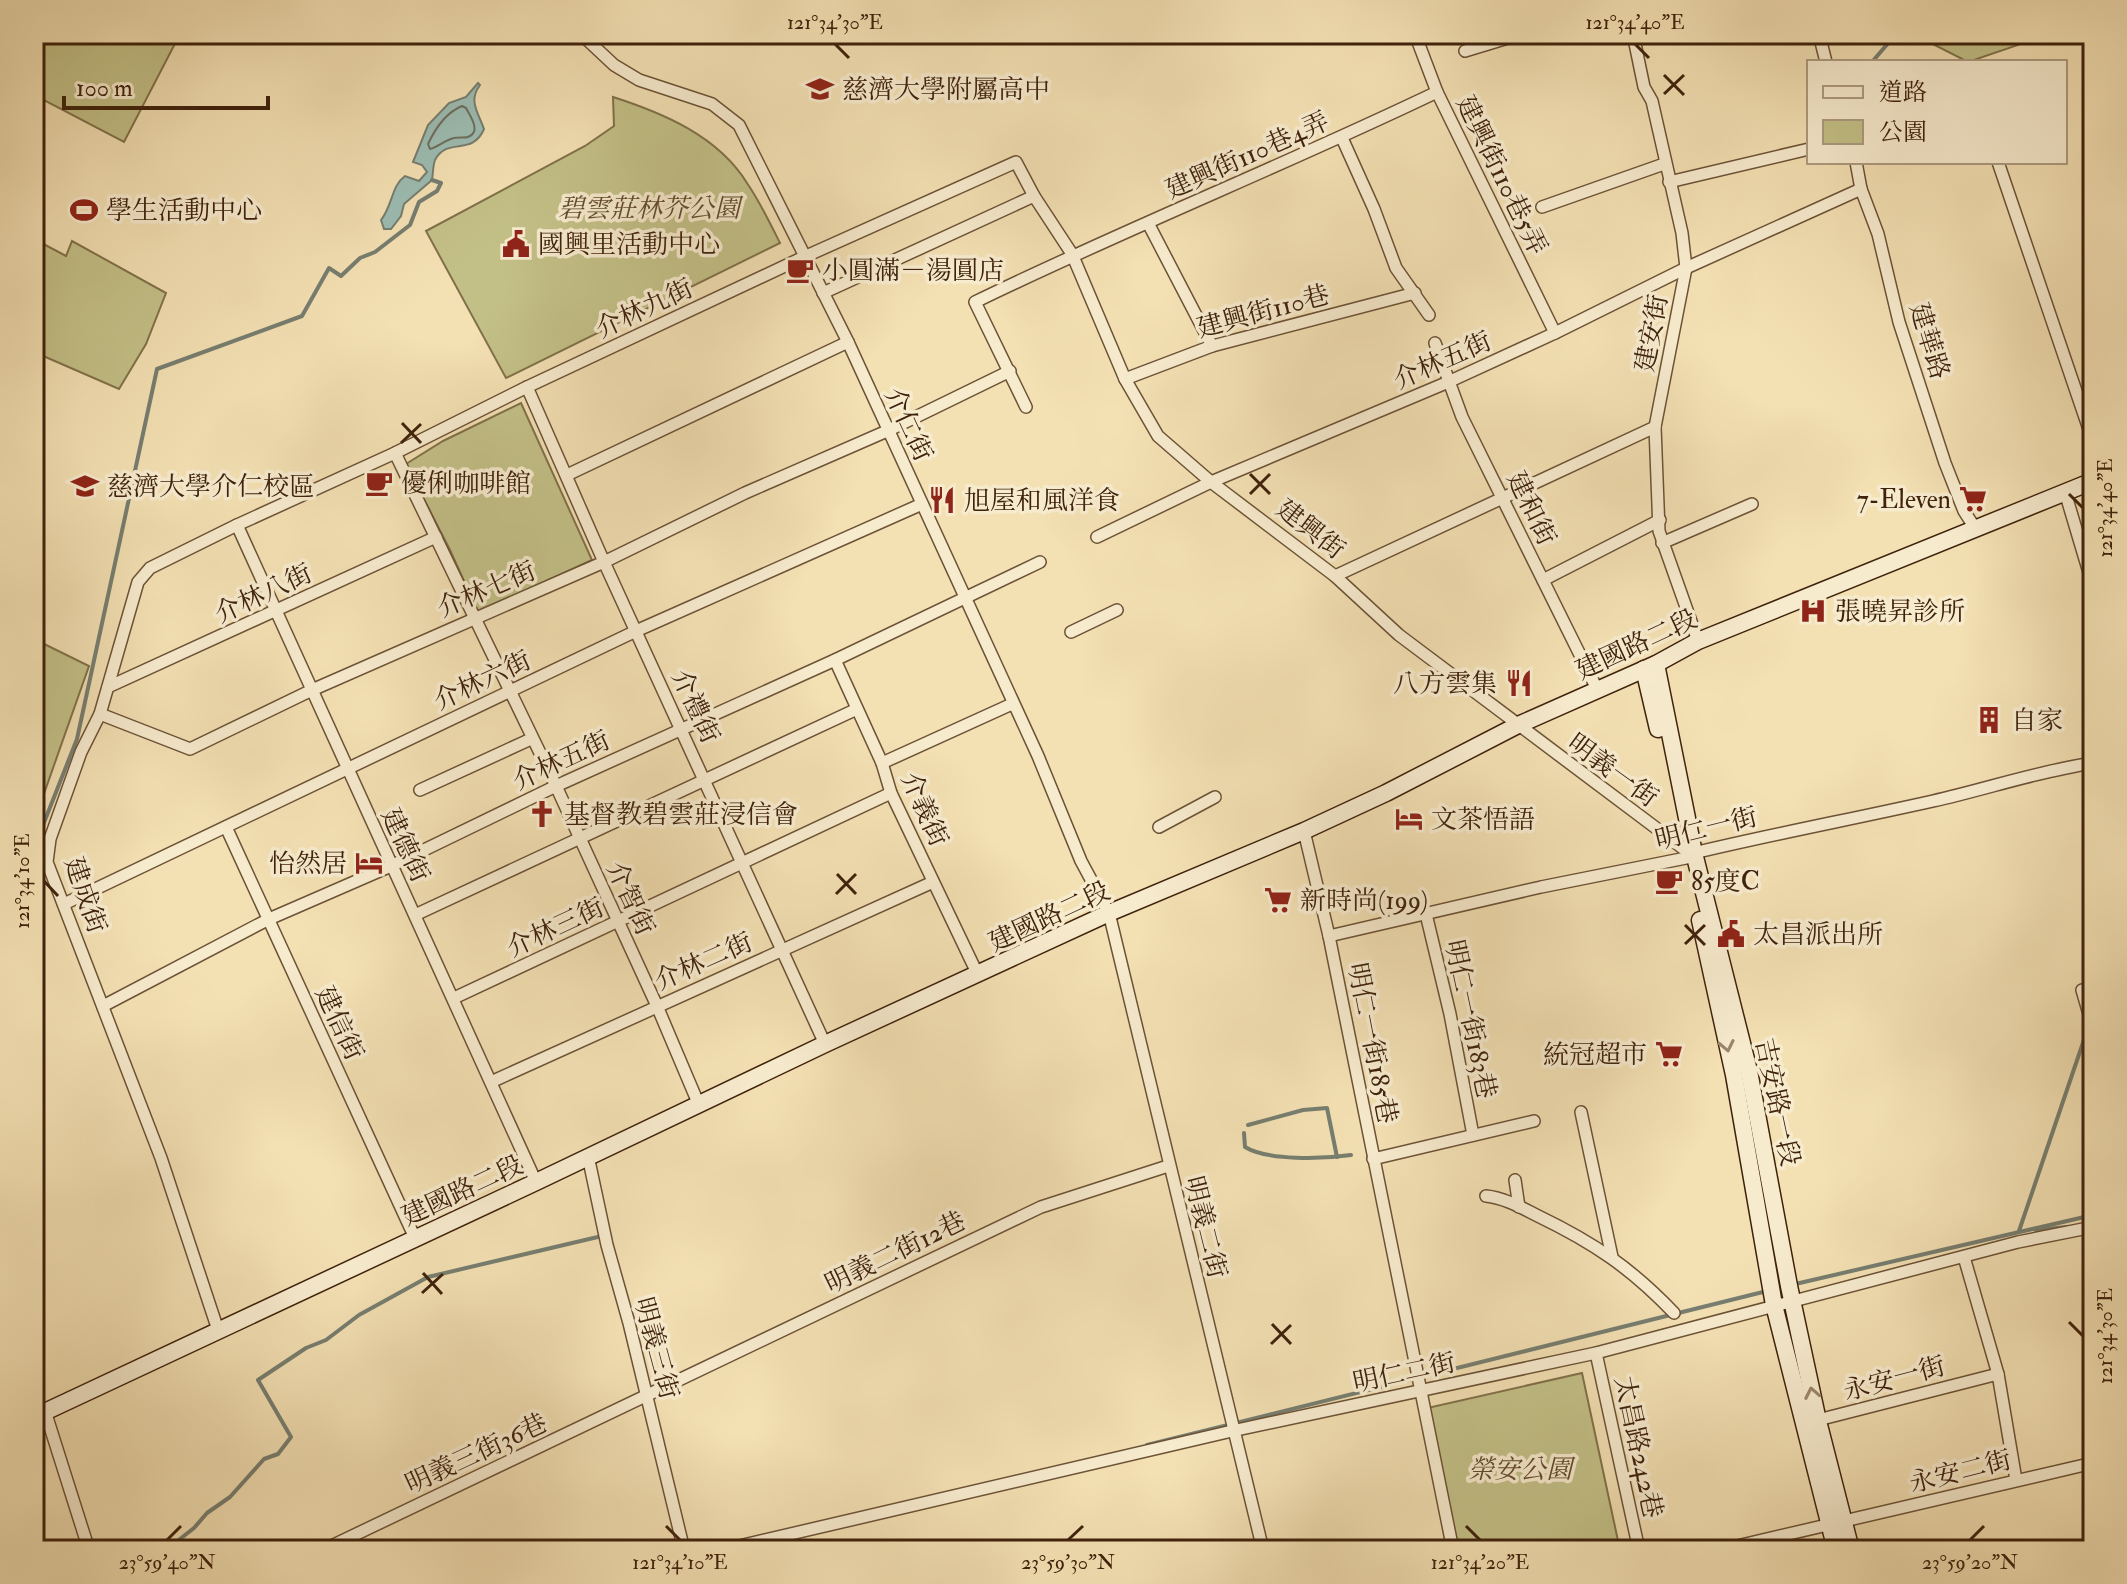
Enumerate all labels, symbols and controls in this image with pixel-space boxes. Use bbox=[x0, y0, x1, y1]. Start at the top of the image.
text: 121°34'30"E bbox=[787, 10, 883, 35]
text: 121°34'40"E bbox=[1585, 10, 1685, 35]
scale bar bbox=[64, 60, 268, 110]
legend bbox=[1807, 60, 2067, 164]
text: 100 m bbox=[76, 73, 133, 104]
school or university icon: 慈濟大學附屬高中 bbox=[805, 74, 835, 104]
place label: 慈濟大學附屬高中 bbox=[842, 74, 1050, 106]
text: 道路 bbox=[1879, 77, 1927, 108]
street label: 建興街110巷5弄 bbox=[1449, 91, 1553, 260]
street label: 建興街110巷4弄 bbox=[1161, 106, 1334, 206]
text: 公園 bbox=[1879, 117, 1927, 148]
park label: 碧雲莊林芥公園 bbox=[558, 193, 744, 225]
sports icon: 學生活動中心 bbox=[69, 195, 99, 225]
place label: 學生活動中心 bbox=[106, 195, 262, 227]
public building icon: 國興里活動中心 bbox=[501, 229, 531, 259]
place label: 國興里活動中心 bbox=[538, 229, 720, 261]
cafe icon: 小圓滿－湯圓店 bbox=[785, 255, 815, 285]
place label: 小圓滿－湯圓店 bbox=[822, 255, 1004, 287]
street label: 介林九街 bbox=[591, 272, 698, 345]
street label: 建興街110巷 bbox=[1194, 279, 1333, 345]
street label: 建安街 bbox=[1629, 292, 1675, 375]
street label: 建華路 bbox=[1902, 299, 1956, 383]
street label: 介林五街 bbox=[1388, 325, 1496, 397]
street label: 介仁街 bbox=[877, 382, 939, 467]
text: 121°34'40"E bbox=[2093, 458, 2118, 558]
street label: 建和街 bbox=[1500, 466, 1563, 551]
cafe icon: 優俐咖啡館 bbox=[364, 468, 394, 498]
place label: 優俐咖啡館 bbox=[401, 468, 531, 500]
school or university icon: 慈濟大學介仁校區 bbox=[70, 471, 100, 501]
place label: 慈濟大學介仁校區 bbox=[107, 471, 315, 503]
place label: 7-Eleven bbox=[1857, 484, 1951, 516]
supermarket icon: 7-Eleven bbox=[1958, 484, 1988, 514]
restaurant icon: 旭屋和風洋食 bbox=[927, 485, 957, 515]
place label: 旭屋和風洋食 bbox=[964, 485, 1120, 517]
street label: 建興街 bbox=[1270, 493, 1351, 566]
street label: 介林七街 bbox=[432, 555, 541, 625]
street label: 介林八街 bbox=[210, 557, 317, 630]
hospital icon: 張曉昇診所 bbox=[1798, 596, 1828, 626]
place label: 張曉昇診所 bbox=[1835, 596, 1965, 628]
street label: 建國路二段 bbox=[1571, 603, 1702, 687]
street label: 介林六街 bbox=[429, 644, 536, 717]
street label: 介禮街 bbox=[664, 664, 726, 749]
place label: 八方雲集 bbox=[1393, 668, 1497, 700]
restaurant icon: 八方雲集 bbox=[1504, 668, 1534, 698]
building icon: 自家 bbox=[1974, 705, 2004, 735]
place label: 自家 bbox=[2011, 705, 2063, 737]
street label: 介林五街 bbox=[508, 724, 615, 797]
street label: 明義一街 bbox=[1561, 727, 1664, 814]
street label: 介義街 bbox=[894, 767, 955, 852]
church icon: 基督教碧雲莊浸信會 bbox=[527, 799, 557, 829]
place label: 基督教碧雲莊浸信會 bbox=[564, 799, 798, 831]
street label: 明仁一街 bbox=[1652, 801, 1761, 857]
street label: 建德街 bbox=[374, 803, 436, 888]
hotel icon: 文茶悟語 bbox=[1394, 804, 1424, 834]
place label: 文茶悟語 bbox=[1431, 804, 1535, 836]
text: 121°34'10"E bbox=[10, 833, 35, 929]
place label: 怡然居 bbox=[269, 848, 347, 880]
hotel icon: 怡然居 bbox=[354, 848, 384, 878]
street label: 建成街 bbox=[57, 853, 113, 937]
street label: 介智街 bbox=[599, 856, 661, 941]
cafe icon: 85度C bbox=[1654, 866, 1684, 896]
place label: 85度C bbox=[1691, 866, 1760, 898]
street label: 建國路二段 bbox=[984, 875, 1115, 959]
supermarket icon: 新時尚(199) bbox=[1263, 885, 1293, 915]
place label: 新時尚(199) bbox=[1300, 885, 1428, 917]
street label: 介林三街 bbox=[502, 891, 609, 964]
public building icon: 太昌派出所 bbox=[1716, 919, 1746, 949]
place label: 太昌派出所 bbox=[1753, 919, 1883, 951]
street label: 介林二街 bbox=[649, 926, 757, 998]
street label: 明仁一街183巷 bbox=[1438, 937, 1502, 1102]
street label: 明仁一街185巷 bbox=[1341, 960, 1403, 1126]
street label: 建信街 bbox=[308, 981, 370, 1066]
street label: 吉安路一段 bbox=[1748, 1035, 1806, 1169]
one-way arrow bbox=[1718, 1038, 1735, 1052]
place label: 統冠超市 bbox=[1543, 1039, 1647, 1071]
supermarket icon: 統冠超市 bbox=[1654, 1039, 1684, 1069]
street label: 建國路二段 bbox=[397, 1149, 528, 1233]
street label: 明義二街 bbox=[1177, 1173, 1233, 1282]
street label: 明義二街12巷 bbox=[820, 1205, 971, 1301]
text: 121°34'30"E bbox=[2093, 1288, 2118, 1384]
street label: 明義三街 bbox=[627, 1294, 685, 1403]
street label: 明仁二街 bbox=[1350, 1347, 1458, 1399]
street label: 永安一街 bbox=[1840, 1350, 1949, 1408]
street label: 太昌路242巷 bbox=[1607, 1373, 1669, 1521]
one-way arrow bbox=[1804, 1387, 1821, 1400]
street label: 明義三街36巷 bbox=[400, 1407, 553, 1501]
street label: 永安二街 bbox=[1906, 1444, 2015, 1500]
park label: 榮安公園 bbox=[1468, 1454, 1576, 1486]
text: 23°59'40"N bbox=[119, 1550, 215, 1575]
text: 121°34'10"E bbox=[632, 1550, 728, 1575]
text: 23°59'30"N bbox=[1021, 1550, 1115, 1575]
text: 121°34'20"E bbox=[1431, 1550, 1529, 1575]
text: 23°59'20"N bbox=[1922, 1550, 2018, 1575]

